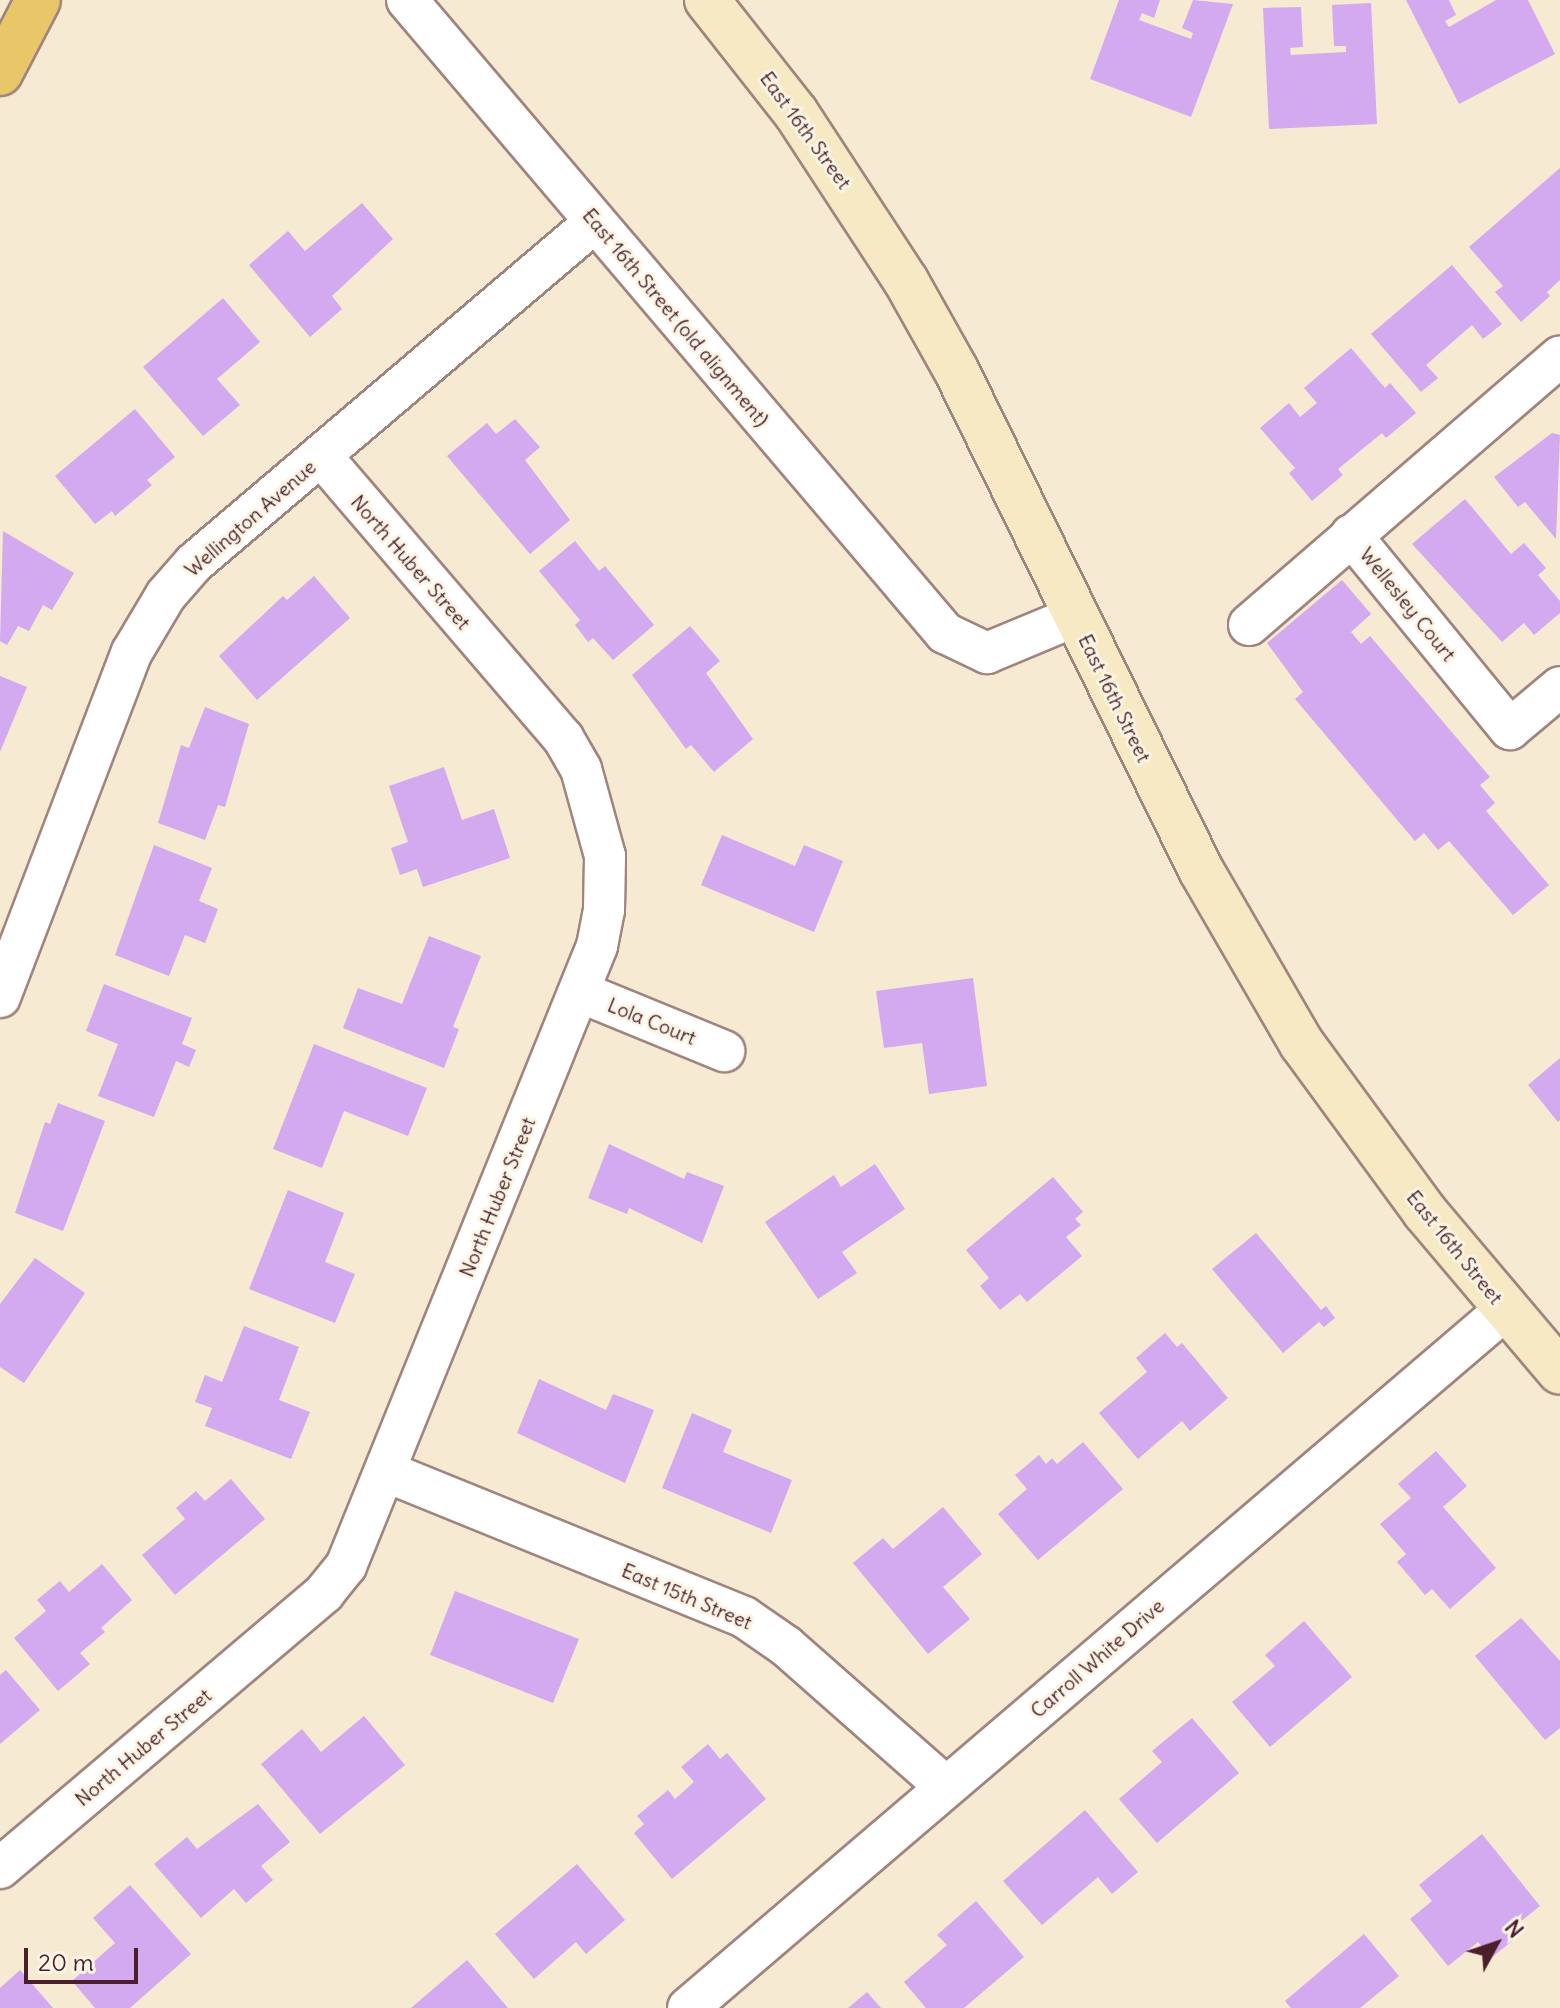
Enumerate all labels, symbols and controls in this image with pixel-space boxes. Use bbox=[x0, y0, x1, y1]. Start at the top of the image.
street label: East 16th Street bbox=[755, 67, 857, 193]
street label: East 16th Street (old alignment) bbox=[578, 203, 774, 431]
street label: Wellington Avenue bbox=[180, 455, 320, 581]
street label: North Huber Street bbox=[346, 490, 476, 634]
street label: Wellesley Court bbox=[1355, 542, 1461, 666]
street label: East 16th Street bbox=[1074, 630, 1156, 766]
street label: Lola Court bbox=[604, 992, 700, 1050]
street label: North Huber Street bbox=[454, 1114, 540, 1280]
street label: East 16th Street bbox=[1402, 1185, 1508, 1309]
street label: East 15th Street bbox=[618, 1558, 756, 1634]
street label: Carroll White Drive bbox=[1025, 1593, 1169, 1723]
street label: North Huber Street bbox=[70, 1683, 216, 1811]
north arrow bbox=[1456, 1904, 1536, 1984]
text: N bbox=[1499, 1914, 1530, 1943]
scale bar bbox=[28, 1932, 142, 1982]
text: 20 m bbox=[38, 1947, 94, 1977]

